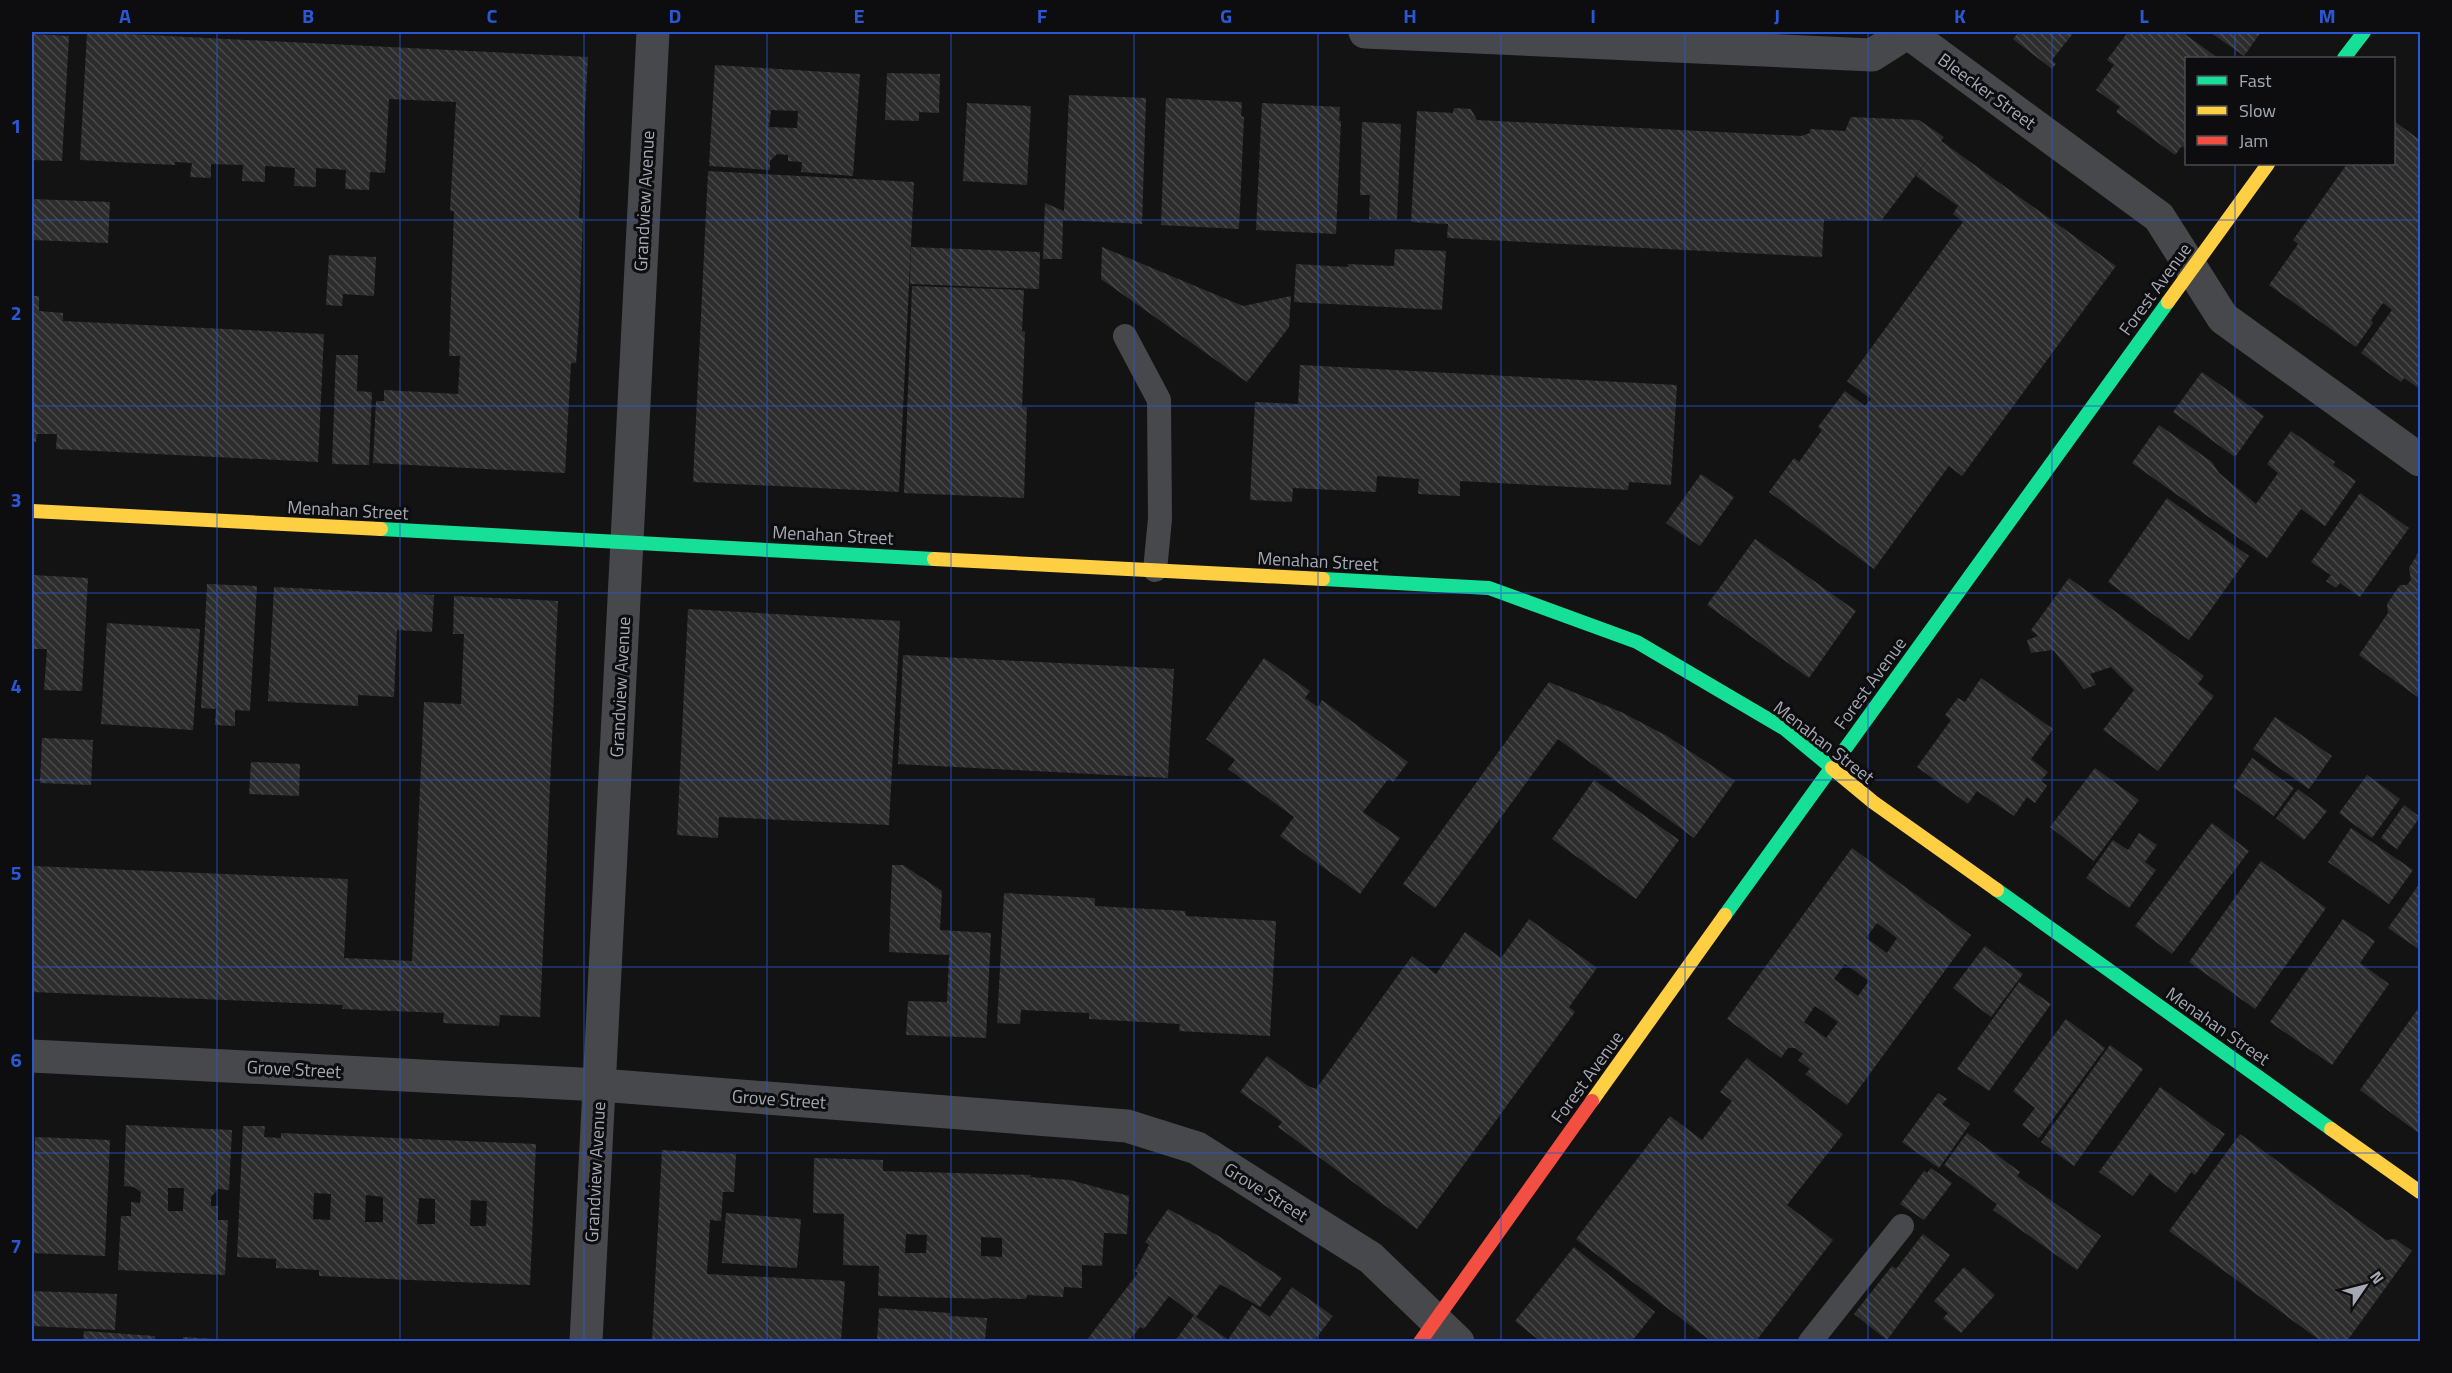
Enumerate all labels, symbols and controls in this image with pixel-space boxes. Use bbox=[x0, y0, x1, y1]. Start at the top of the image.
text: A bbox=[119, 0, 131, 31]
text: B bbox=[302, 0, 314, 31]
text: C bbox=[487, 0, 498, 31]
text: D bbox=[669, 0, 681, 31]
text: E bbox=[853, 0, 865, 31]
text: F bbox=[1037, 0, 1048, 31]
text: G bbox=[1220, 0, 1232, 31]
text: H bbox=[1403, 0, 1417, 31]
text: I bbox=[1590, 0, 1596, 31]
text: J bbox=[1774, 0, 1780, 31]
text: K bbox=[1954, 0, 1966, 31]
text: L bbox=[2139, 0, 2149, 31]
text: M bbox=[2318, 0, 2336, 31]
street label: Bleecker Street bbox=[1932, 46, 2042, 136]
legend bbox=[2185, 57, 2395, 165]
text: Fast bbox=[2239, 67, 2272, 94]
text: Slow bbox=[2239, 97, 2276, 124]
text: 1 bbox=[10, 110, 22, 141]
text: Jam bbox=[2239, 127, 2268, 154]
street label: Grandview Avenue bbox=[627, 130, 661, 272]
street label: Forest Avenue bbox=[2112, 237, 2198, 341]
text: 2 bbox=[10, 297, 22, 328]
text: 3 bbox=[10, 484, 22, 515]
street label: Menahan Street bbox=[287, 493, 410, 527]
street label: Menahan Street bbox=[772, 518, 895, 552]
street label: Menahan Street bbox=[1257, 544, 1380, 578]
street label: Grandview Avenue bbox=[603, 616, 637, 758]
street label: Forest Avenue bbox=[1827, 631, 1913, 735]
text: 4 bbox=[10, 670, 22, 701]
street label: Menahan Street bbox=[1768, 694, 1881, 790]
text: 5 bbox=[10, 857, 22, 888]
street label: Menahan Street bbox=[2160, 980, 2276, 1072]
street label: Forest Avenue bbox=[1544, 1025, 1630, 1129]
text: 6 bbox=[10, 1044, 22, 1075]
street label: Grove Street bbox=[246, 1053, 343, 1085]
street label: Grove Street bbox=[731, 1082, 828, 1116]
street label: Grandview Avenue bbox=[578, 1101, 612, 1243]
street label: Grove Street bbox=[1219, 1156, 1314, 1229]
text: 7 bbox=[10, 1230, 22, 1261]
north arrow bbox=[2335, 1256, 2395, 1316]
text: N bbox=[2364, 1266, 2390, 1289]

